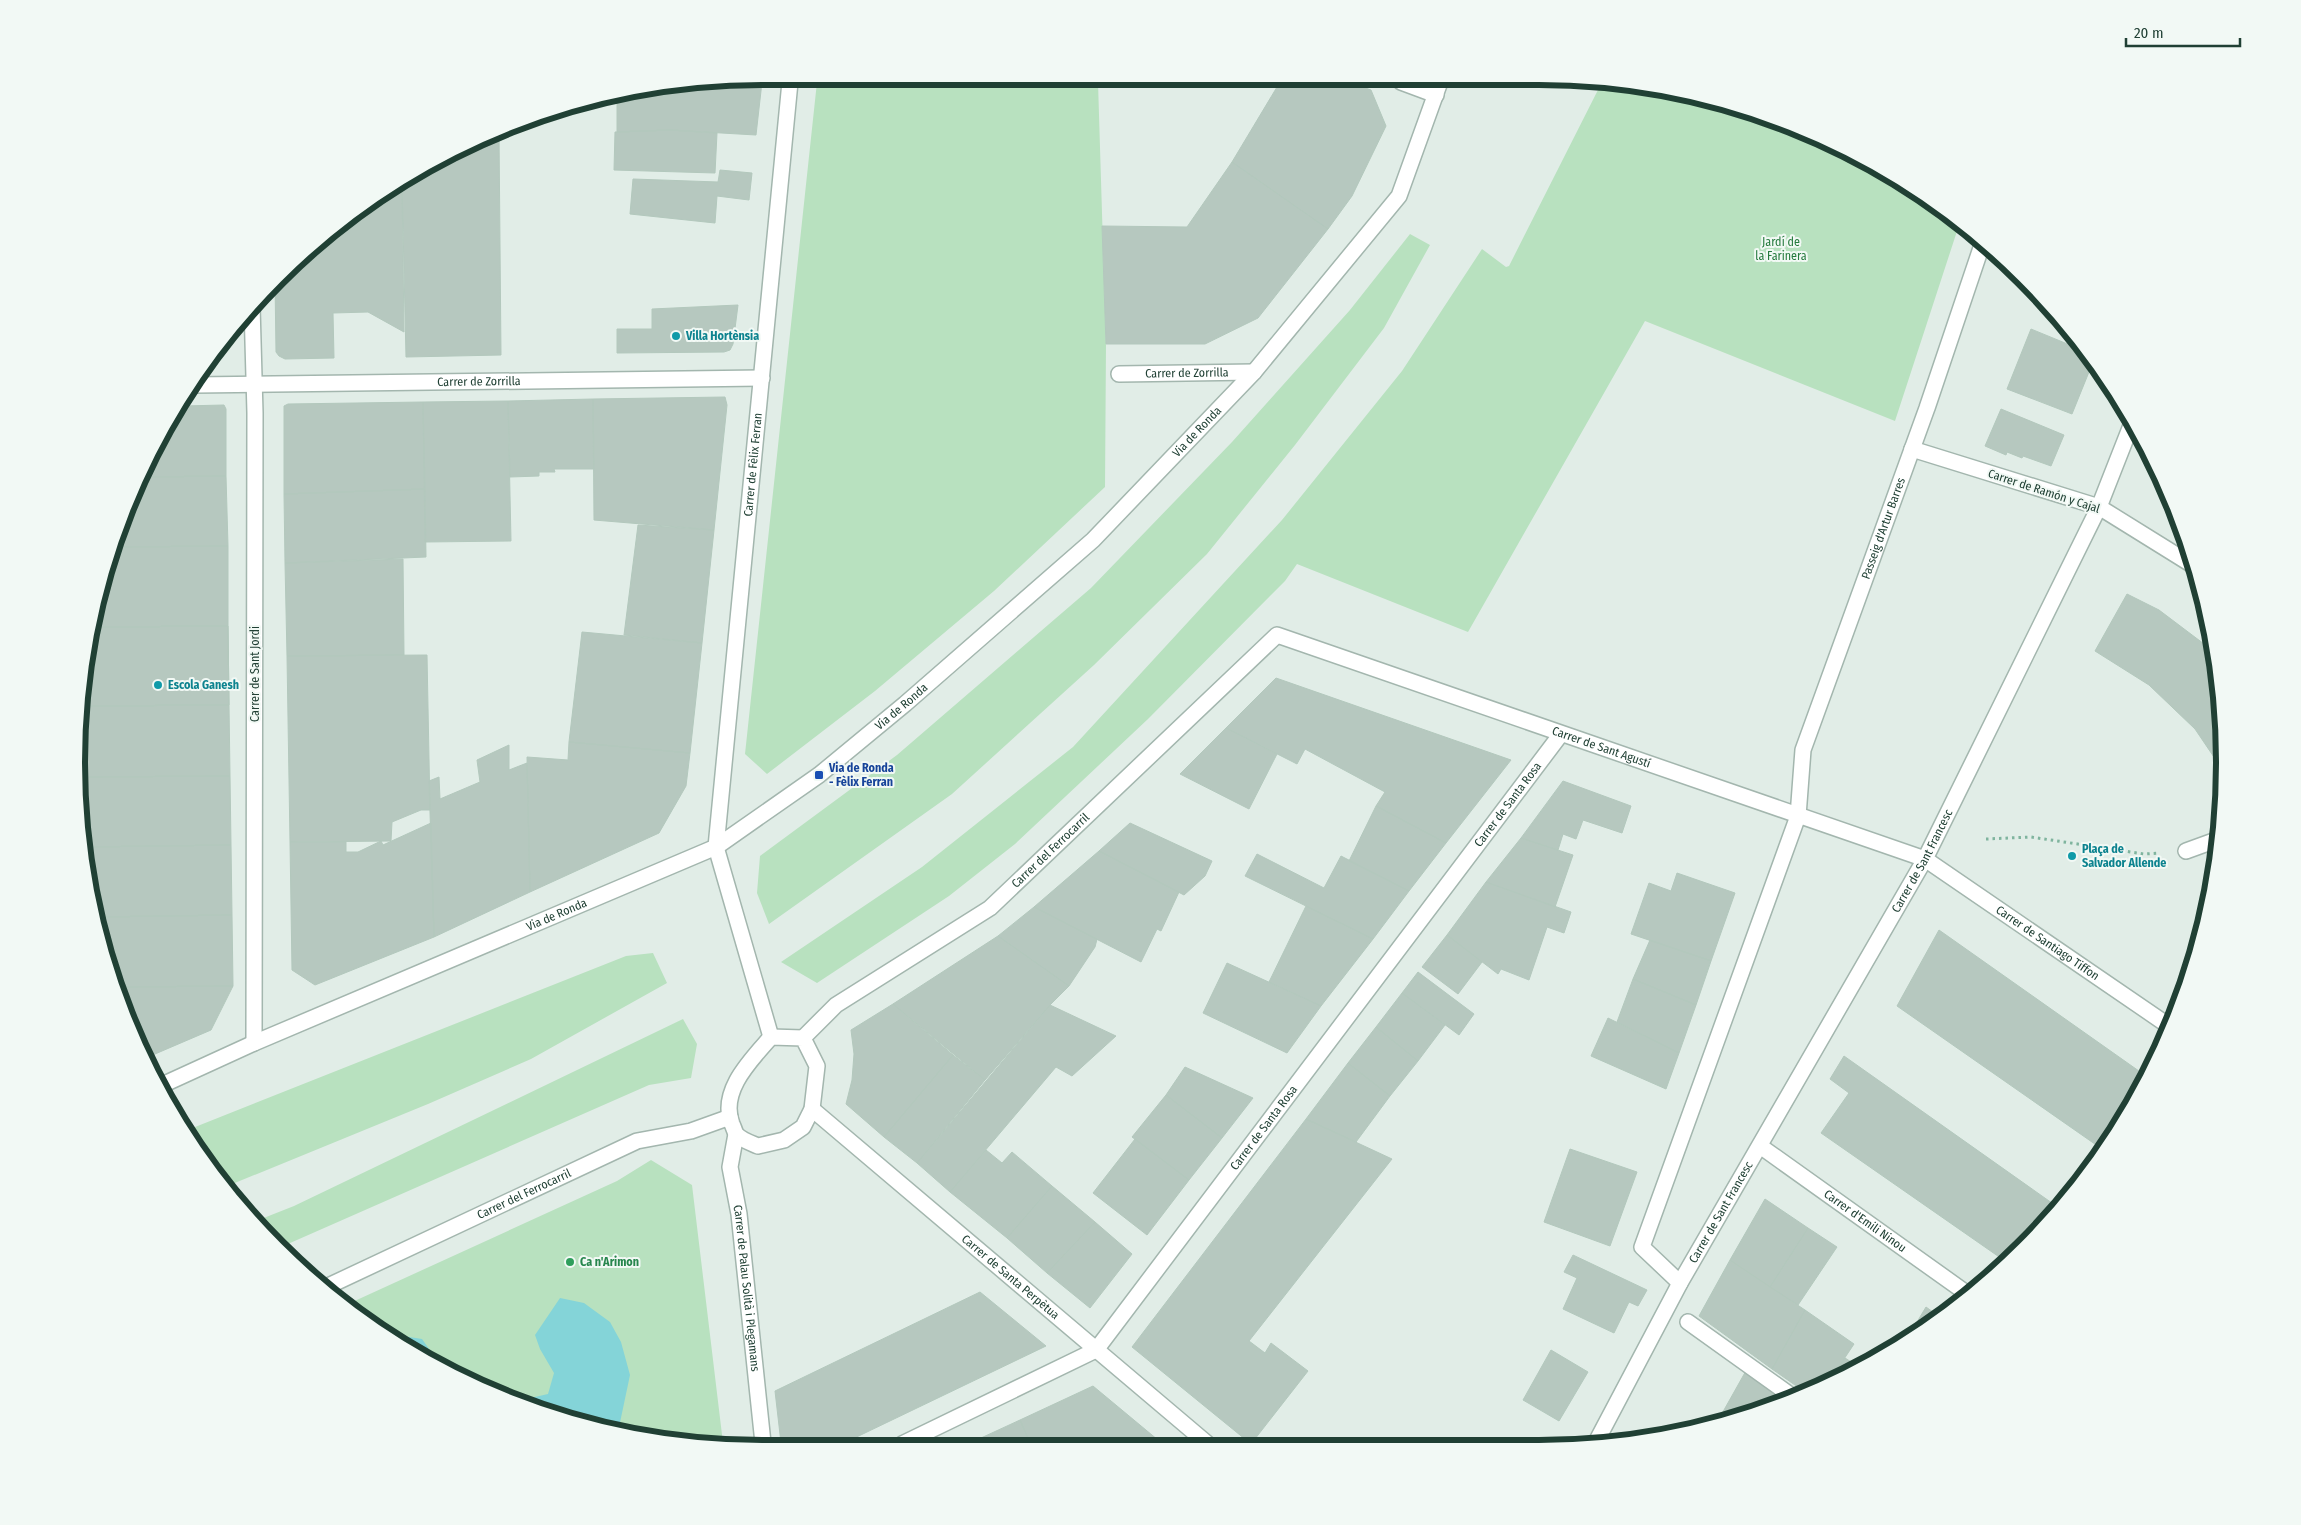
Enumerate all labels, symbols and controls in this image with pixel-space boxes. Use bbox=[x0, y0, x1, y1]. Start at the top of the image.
scale bar bbox=[2126, 15, 2240, 47]
text: 20 m bbox=[2134, 24, 2164, 42]
park label: Jardí de la Farinera bbox=[1755, 235, 1807, 263]
place label: Villa Hortènsia bbox=[685, 329, 759, 343]
marker: Villa Hortènsia bbox=[670, 330, 682, 342]
street label: Carrer de Zorrilla bbox=[1145, 365, 1229, 381]
street label: Carrer de Zorrilla bbox=[437, 374, 521, 389]
street label: Via de Ronda bbox=[1170, 403, 1224, 460]
street label: Carrer de Fèlix Ferran bbox=[741, 412, 765, 517]
street label: Carrer de Ramón y Cajal bbox=[1986, 466, 2102, 516]
street label: Passeig d'Artur Barres bbox=[1859, 476, 1908, 581]
street label: Carrer de Sant Jordi bbox=[248, 626, 262, 722]
place label: Escola Ganesh bbox=[168, 678, 239, 692]
marker: Escola Ganesh bbox=[152, 679, 164, 691]
street label: Via de Ronda bbox=[872, 680, 931, 733]
street label: Carrer de Sant Agustí bbox=[1550, 724, 1652, 771]
street label: Carrer de Santa Rosa bbox=[1471, 759, 1544, 850]
place label: Via de Ronda - Fèlix Ferran bbox=[828, 761, 894, 789]
marker: Via de Ronda - Fèlix Ferran bbox=[813, 769, 825, 781]
street label: Carrer de Sant Francesc bbox=[1889, 807, 1955, 915]
street label: Carrer del Ferrocarril bbox=[1009, 810, 1092, 891]
place label: Plaça de Salvador Allende bbox=[2082, 842, 2166, 870]
marker: Plaça de Salvador Allende bbox=[2066, 850, 2078, 862]
street label: Via de Ronda bbox=[524, 896, 589, 934]
street label: Carrer de Santiago Tiffon bbox=[1993, 903, 2102, 983]
street label: Carrer de Santa Rosa bbox=[1227, 1083, 1300, 1173]
street label: Carrer de Sant Francesc bbox=[1686, 1159, 1756, 1266]
street label: Carrer del Ferrocarril bbox=[475, 1166, 573, 1222]
street label: Carrer d'Emili Ninou bbox=[1821, 1187, 1909, 1255]
street label: Carrer de Palau Solità i Plegamans bbox=[730, 1204, 762, 1372]
street label: Carrer de Santa Perpètua bbox=[959, 1232, 1062, 1322]
place label: Ca n'Arimon bbox=[580, 1255, 639, 1269]
marker: Ca n'Arimon bbox=[564, 1256, 576, 1268]

